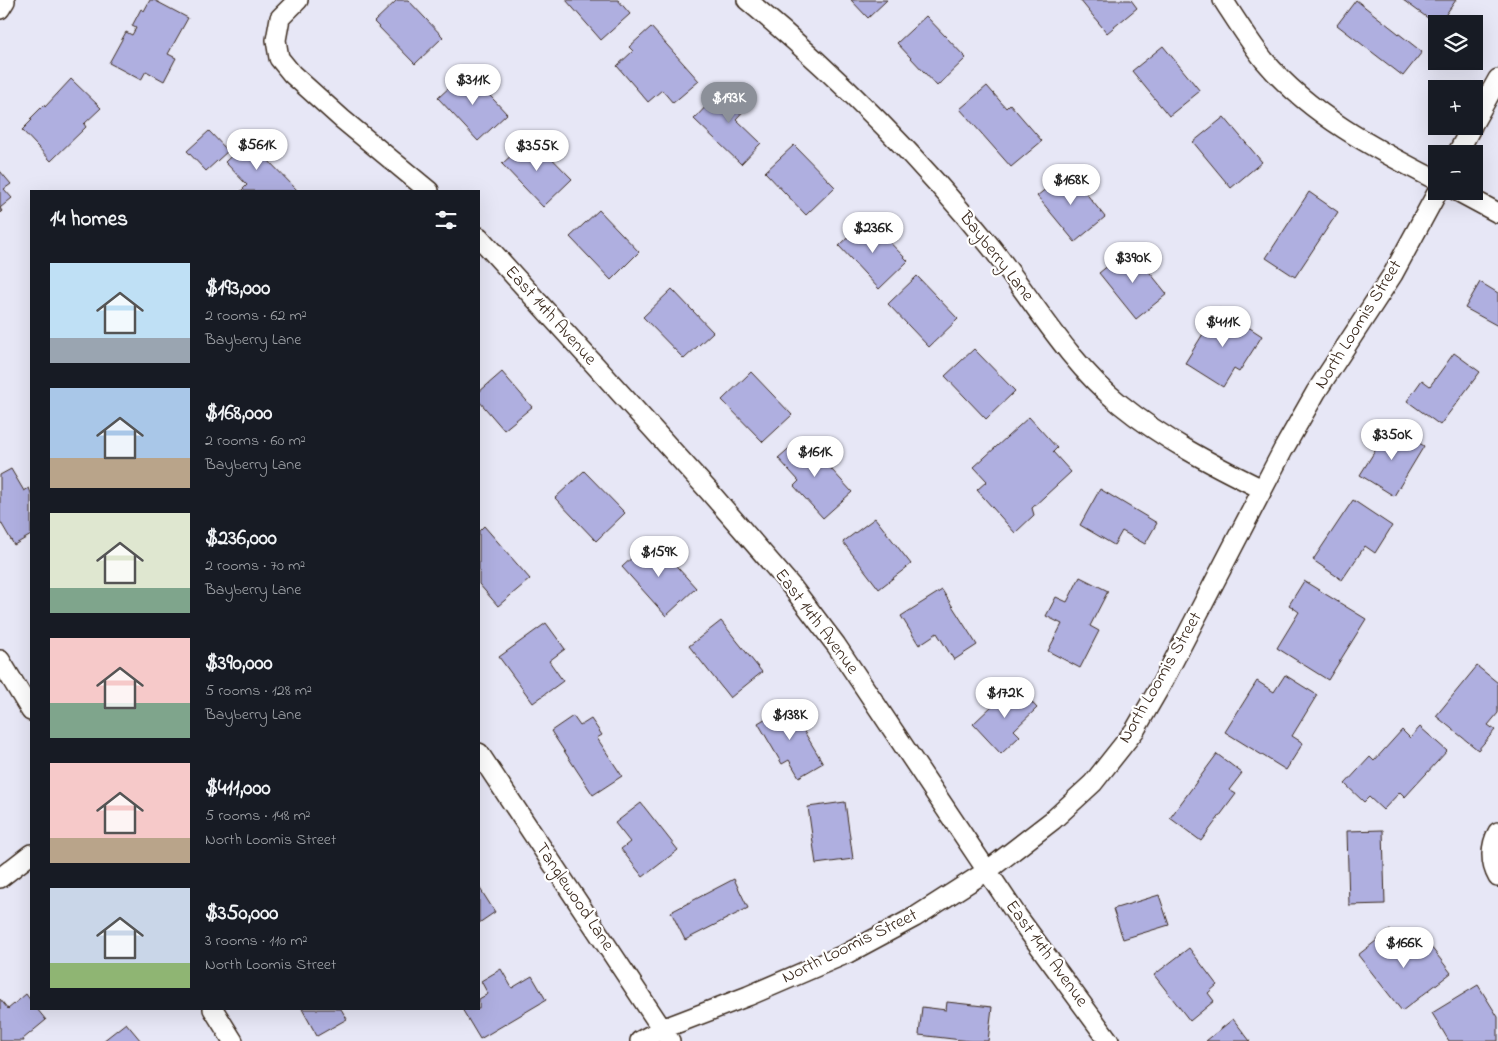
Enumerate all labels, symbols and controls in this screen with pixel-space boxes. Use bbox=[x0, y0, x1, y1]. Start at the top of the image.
map controls bbox=[1428, 15, 1483, 200]
button: layers bbox=[1428, 15, 1483, 70]
pin: $311K bbox=[438, 64, 508, 106]
text: $311K bbox=[456, 68, 490, 92]
button: + bbox=[1428, 80, 1483, 135]
pin: $193K bbox=[694, 82, 764, 124]
text: $193K bbox=[712, 86, 746, 110]
pin: $561K bbox=[222, 128, 292, 171]
pin: $355K bbox=[502, 130, 572, 172]
text: $561K bbox=[238, 133, 276, 157]
text: $355K bbox=[516, 134, 558, 158]
button: − bbox=[1428, 145, 1483, 200]
pin: $168K bbox=[1036, 164, 1106, 206]
text: $168K bbox=[1053, 168, 1089, 192]
text: 14 homes bbox=[50, 205, 128, 235]
street label: Bayberry Lane bbox=[952, 205, 1040, 308]
icon: filters bbox=[432, 206, 460, 234]
pin: $236K bbox=[838, 212, 908, 254]
text: $236K bbox=[853, 216, 893, 240]
pin: $390K bbox=[1098, 242, 1168, 284]
text: $390K bbox=[1115, 246, 1151, 270]
street label: North Loomis Street bbox=[1309, 255, 1409, 395]
street label: East 14th Avenue bbox=[498, 260, 603, 372]
text: $193,000 bbox=[205, 274, 270, 304]
icon: home bbox=[90, 283, 150, 343]
text: 2 rooms · 62 m² bbox=[205, 304, 307, 328]
pin: $411K bbox=[1188, 306, 1258, 348]
text: $411K bbox=[1206, 310, 1240, 334]
text: Bayberry Lane bbox=[205, 328, 301, 352]
text: $168,000 bbox=[205, 399, 272, 429]
icon: home bbox=[90, 408, 150, 468]
pin: $350K bbox=[1357, 418, 1427, 461]
text: $350K bbox=[1372, 423, 1412, 447]
text: 2 rooms · 60 m² bbox=[205, 429, 306, 453]
pin: $161K bbox=[780, 436, 850, 478]
text: $161K bbox=[798, 440, 832, 464]
text: Bayberry Lane bbox=[205, 453, 301, 477]
text: $236,000 bbox=[205, 524, 277, 554]
icon: home bbox=[90, 533, 150, 593]
pin: $159K bbox=[624, 536, 694, 578]
text: $159K bbox=[641, 540, 677, 564]
text: 2 rooms · 70 m² bbox=[205, 554, 305, 578]
street label: East 14th Avenue bbox=[768, 564, 865, 681]
text: Bayberry Lane bbox=[205, 578, 301, 602]
street label: North Loomis Street bbox=[1113, 607, 1209, 749]
text: $390,000 bbox=[205, 649, 273, 679]
icon: home bbox=[90, 658, 150, 718]
pin: $172K bbox=[970, 676, 1040, 719]
text: 5 rooms · 128 m² bbox=[205, 679, 312, 703]
text: $172K bbox=[986, 681, 1024, 705]
pin: $138K bbox=[755, 698, 825, 741]
text: Bayberry Lane bbox=[205, 703, 301, 727]
text: $138K bbox=[772, 703, 808, 727]
text: $411,000 bbox=[205, 774, 271, 804]
icon: home bbox=[90, 783, 150, 843]
text: 5 rooms · 148 m² bbox=[205, 804, 311, 828]
text: North Loomis Street bbox=[205, 828, 336, 852]
street label: Tanglewood Lane bbox=[527, 838, 620, 958]
street label: East 14th Avenue bbox=[998, 895, 1094, 1014]
text: $350,000 bbox=[205, 899, 278, 929]
street label: North Loomis Street bbox=[778, 903, 922, 991]
icon: home bbox=[90, 908, 150, 968]
pin: $166K bbox=[1369, 926, 1439, 969]
text: 3 rooms · 110 m² bbox=[205, 929, 307, 953]
text: $166K bbox=[1386, 931, 1422, 955]
text: North Loomis Street bbox=[205, 953, 336, 977]

